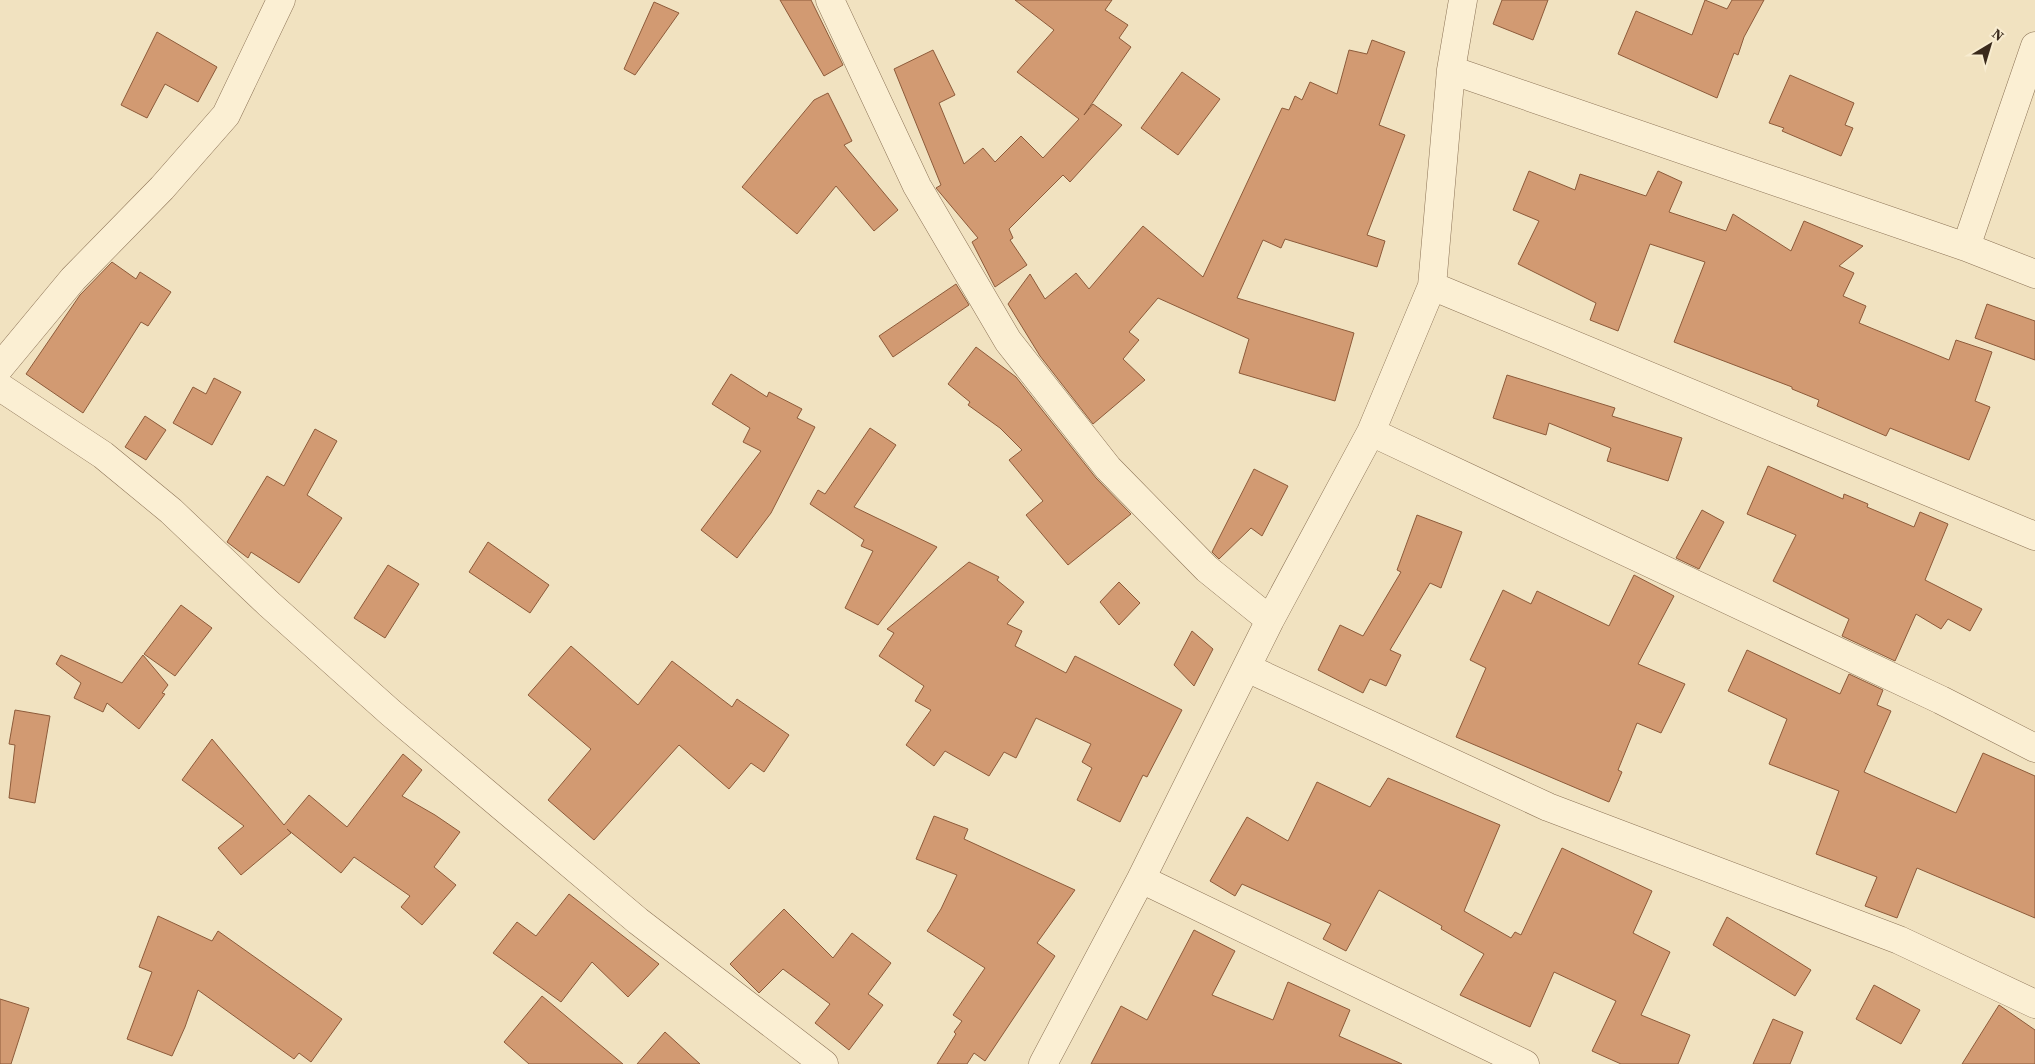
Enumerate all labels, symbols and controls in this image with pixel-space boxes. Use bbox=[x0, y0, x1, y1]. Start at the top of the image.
north arrow bbox=[1965, 20, 2015, 70]
text: N bbox=[1988, 24, 2008, 46]

